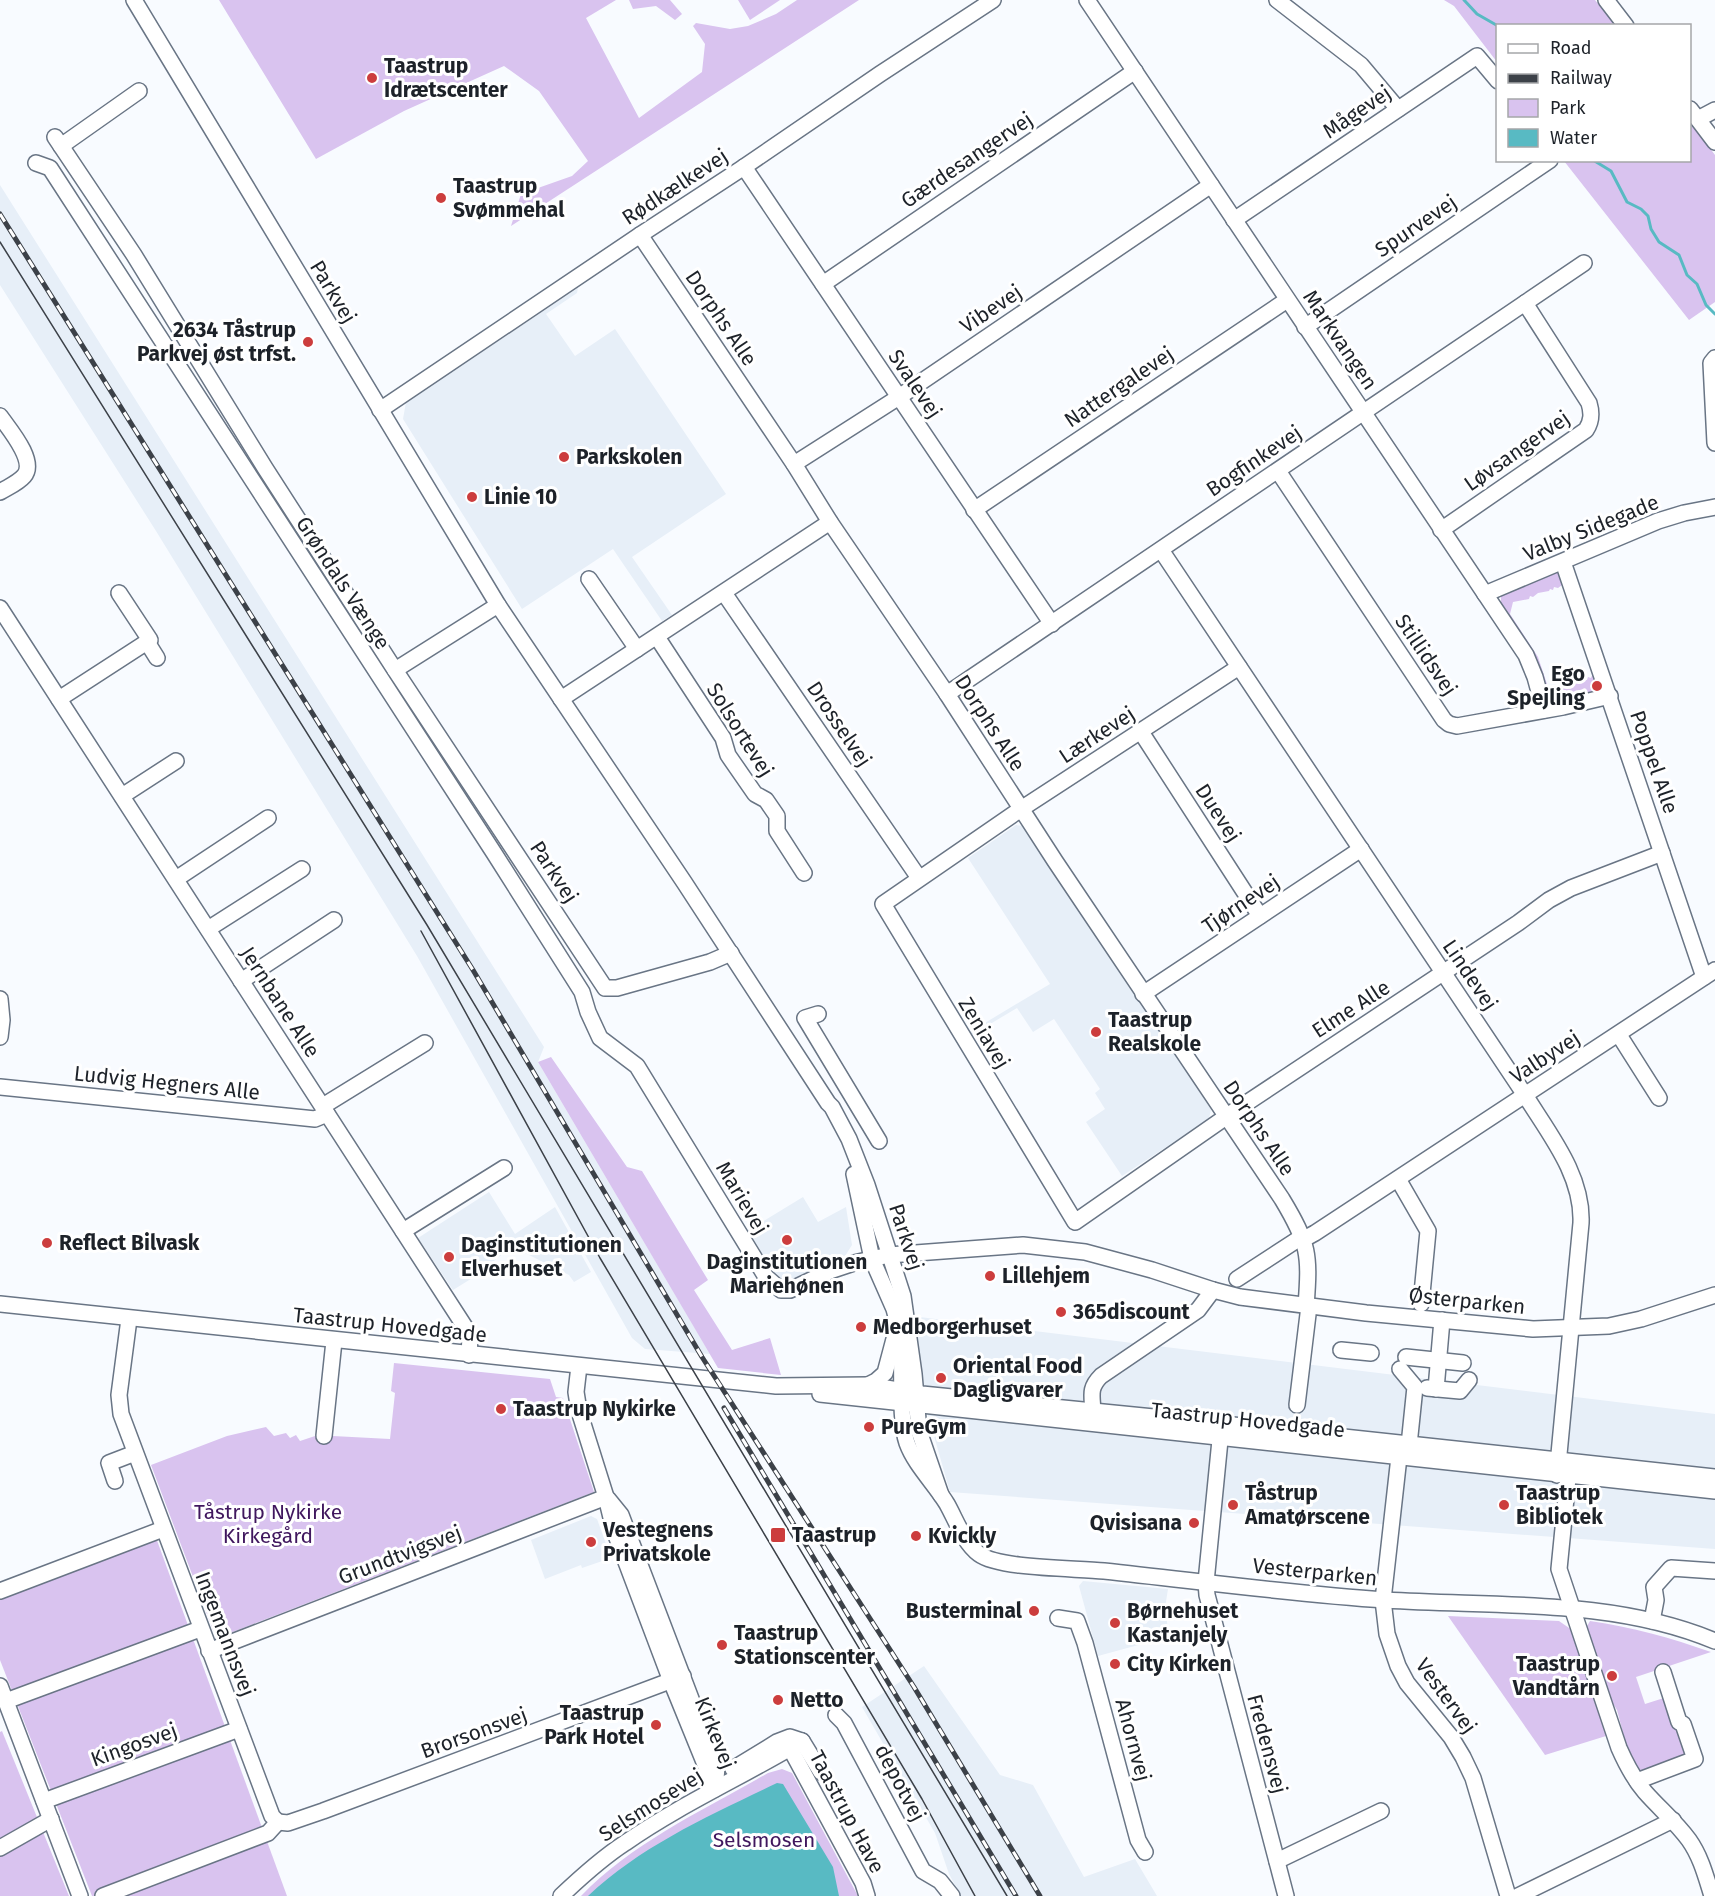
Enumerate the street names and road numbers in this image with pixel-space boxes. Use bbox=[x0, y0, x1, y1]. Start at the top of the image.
street label: Mågevej bbox=[1318, 80, 1396, 144]
street label: Gærdesangervej bbox=[896, 106, 1038, 214]
street label: Rødkælkevej bbox=[617, 143, 733, 231]
street label: Spurvevej bbox=[1370, 189, 1462, 263]
street label: Parkvej bbox=[304, 256, 362, 328]
street label: Dorphs Alle bbox=[680, 265, 762, 371]
street label: Vibevej bbox=[955, 279, 1027, 339]
street label: Markvangen bbox=[1297, 285, 1383, 395]
street label: Nattergalevej bbox=[1059, 341, 1179, 433]
street label: Svalevej bbox=[883, 345, 947, 423]
street label: Løvsangervej bbox=[1459, 405, 1575, 497]
street label: Bogfinkevej bbox=[1201, 420, 1307, 502]
street label: Valby Sidegade bbox=[1519, 489, 1663, 567]
street label: Grøndals Vænge bbox=[290, 512, 396, 654]
street label: Stillidsvej bbox=[1389, 609, 1463, 701]
street label: Dorphs Alle bbox=[949, 670, 1031, 776]
street label: Drosselvej bbox=[801, 676, 877, 772]
street label: Solsortevej bbox=[701, 678, 779, 782]
street label: Lærkevej bbox=[1054, 701, 1140, 769]
street label: Poppel Alle bbox=[1624, 707, 1684, 817]
street label: Duevej bbox=[1189, 779, 1247, 847]
street label: Parkvej bbox=[524, 836, 584, 908]
street label: Tjørnevej bbox=[1197, 869, 1285, 939]
street label: Lindevej bbox=[1437, 934, 1503, 1016]
street label: Jernbane Alle bbox=[235, 942, 325, 1062]
street label: Elme Alle bbox=[1307, 974, 1395, 1044]
street label: Zeniavej bbox=[953, 993, 1015, 1073]
street label: Valbyvej bbox=[1505, 1025, 1585, 1089]
street label: Ludvig Hegners Alle bbox=[73, 1060, 261, 1106]
street label: Dorphs Alle bbox=[1218, 1075, 1300, 1181]
street label: Marievej bbox=[710, 1157, 774, 1239]
street label: Parkvej bbox=[883, 1200, 929, 1274]
street label: Østerparken bbox=[1407, 1282, 1527, 1320]
street label: Taastrup Hovedgade bbox=[292, 1302, 488, 1348]
street label: Taastrup Hovedgade bbox=[1150, 1397, 1346, 1443]
street label: Grundtvigsvej bbox=[335, 1520, 465, 1590]
street label: Vesterparken bbox=[1251, 1553, 1379, 1591]
street label: Ingemannsvej bbox=[189, 1568, 261, 1700]
street label: Vestervej bbox=[1410, 1653, 1482, 1739]
street label: Fredensvej bbox=[1241, 1691, 1293, 1797]
street label: Kirkevej bbox=[689, 1693, 741, 1773]
street label: Ahornvej bbox=[1110, 1696, 1156, 1784]
street label: Brorsonsvej bbox=[417, 1702, 531, 1764]
street label: Kingosvej bbox=[87, 1717, 181, 1773]
street label: depotvej bbox=[869, 1740, 931, 1826]
street label: Taastrup Have bbox=[804, 1746, 890, 1878]
street label: Selsmosevej bbox=[594, 1763, 708, 1847]

